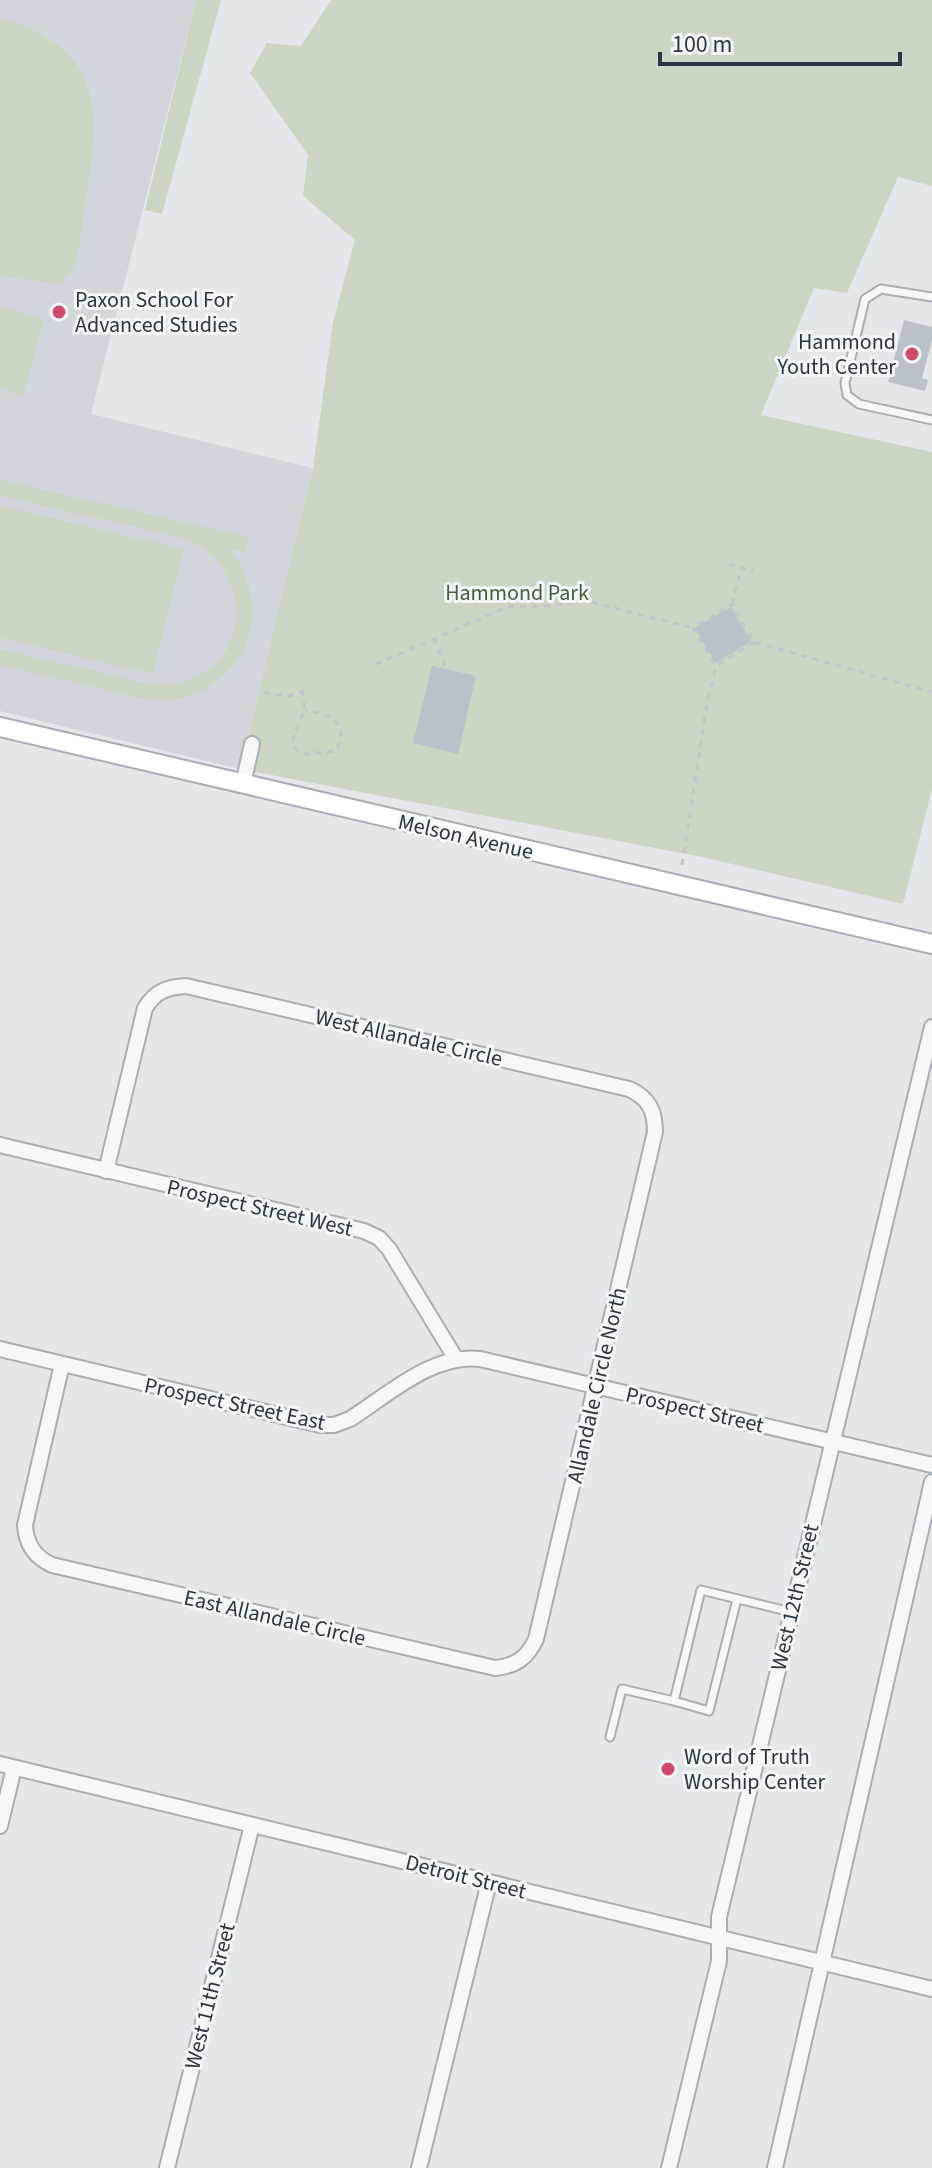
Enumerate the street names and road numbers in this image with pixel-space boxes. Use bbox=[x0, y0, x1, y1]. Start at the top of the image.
street label: Melson Avenue bbox=[395, 806, 537, 868]
street label: West Allandale Circle bbox=[312, 1001, 506, 1075]
street label: Prospect Street West bbox=[164, 1171, 356, 1245]
street label: Allandale Circle North bbox=[559, 1284, 635, 1486]
street label: Prospect Street East bbox=[141, 1369, 329, 1439]
street label: Prospect Street bbox=[623, 1379, 768, 1442]
street label: West 12th Street bbox=[763, 1520, 828, 1674]
street label: East Allandale Circle bbox=[181, 1581, 369, 1654]
street label: Detroit Street bbox=[402, 1847, 530, 1908]
street label: West 11th Street bbox=[176, 1919, 244, 2073]

